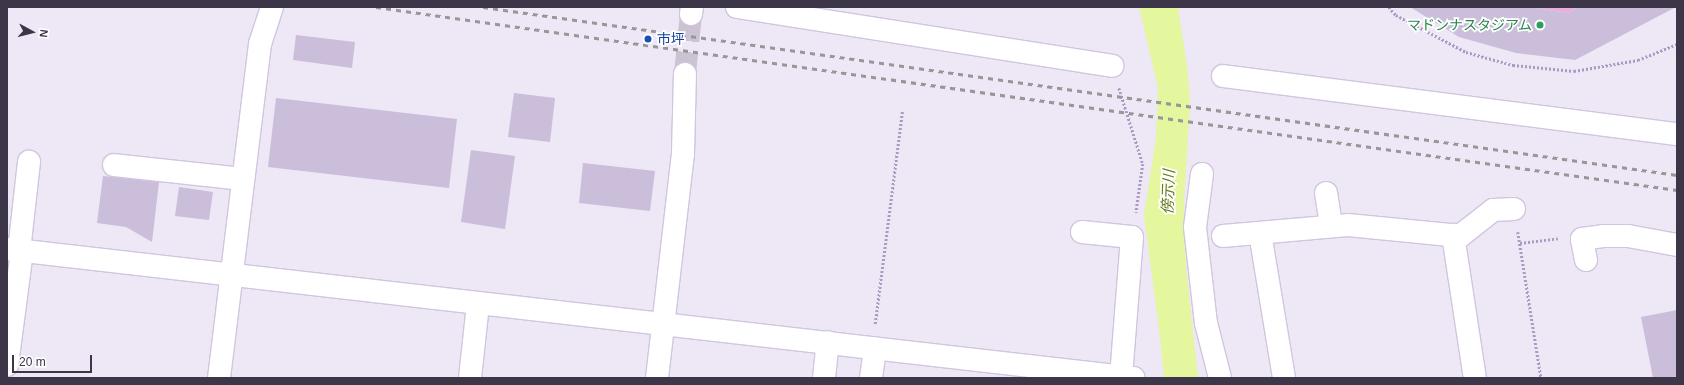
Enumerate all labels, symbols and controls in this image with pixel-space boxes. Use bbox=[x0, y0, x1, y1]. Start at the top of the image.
north arrow bbox=[12, 12, 52, 52]
place label: マドンナスタジアム bbox=[1406, 17, 1532, 33]
marker: マドンナスタジアム bbox=[1535, 20, 1545, 30]
text: N bbox=[37, 29, 50, 38]
place label: 市坪 bbox=[657, 31, 685, 47]
marker: 市坪 bbox=[642, 33, 654, 45]
water label: 傍示川 bbox=[1158, 169, 1178, 215]
scale bar bbox=[14, 347, 94, 373]
text: 20 m bbox=[19, 355, 46, 369]

